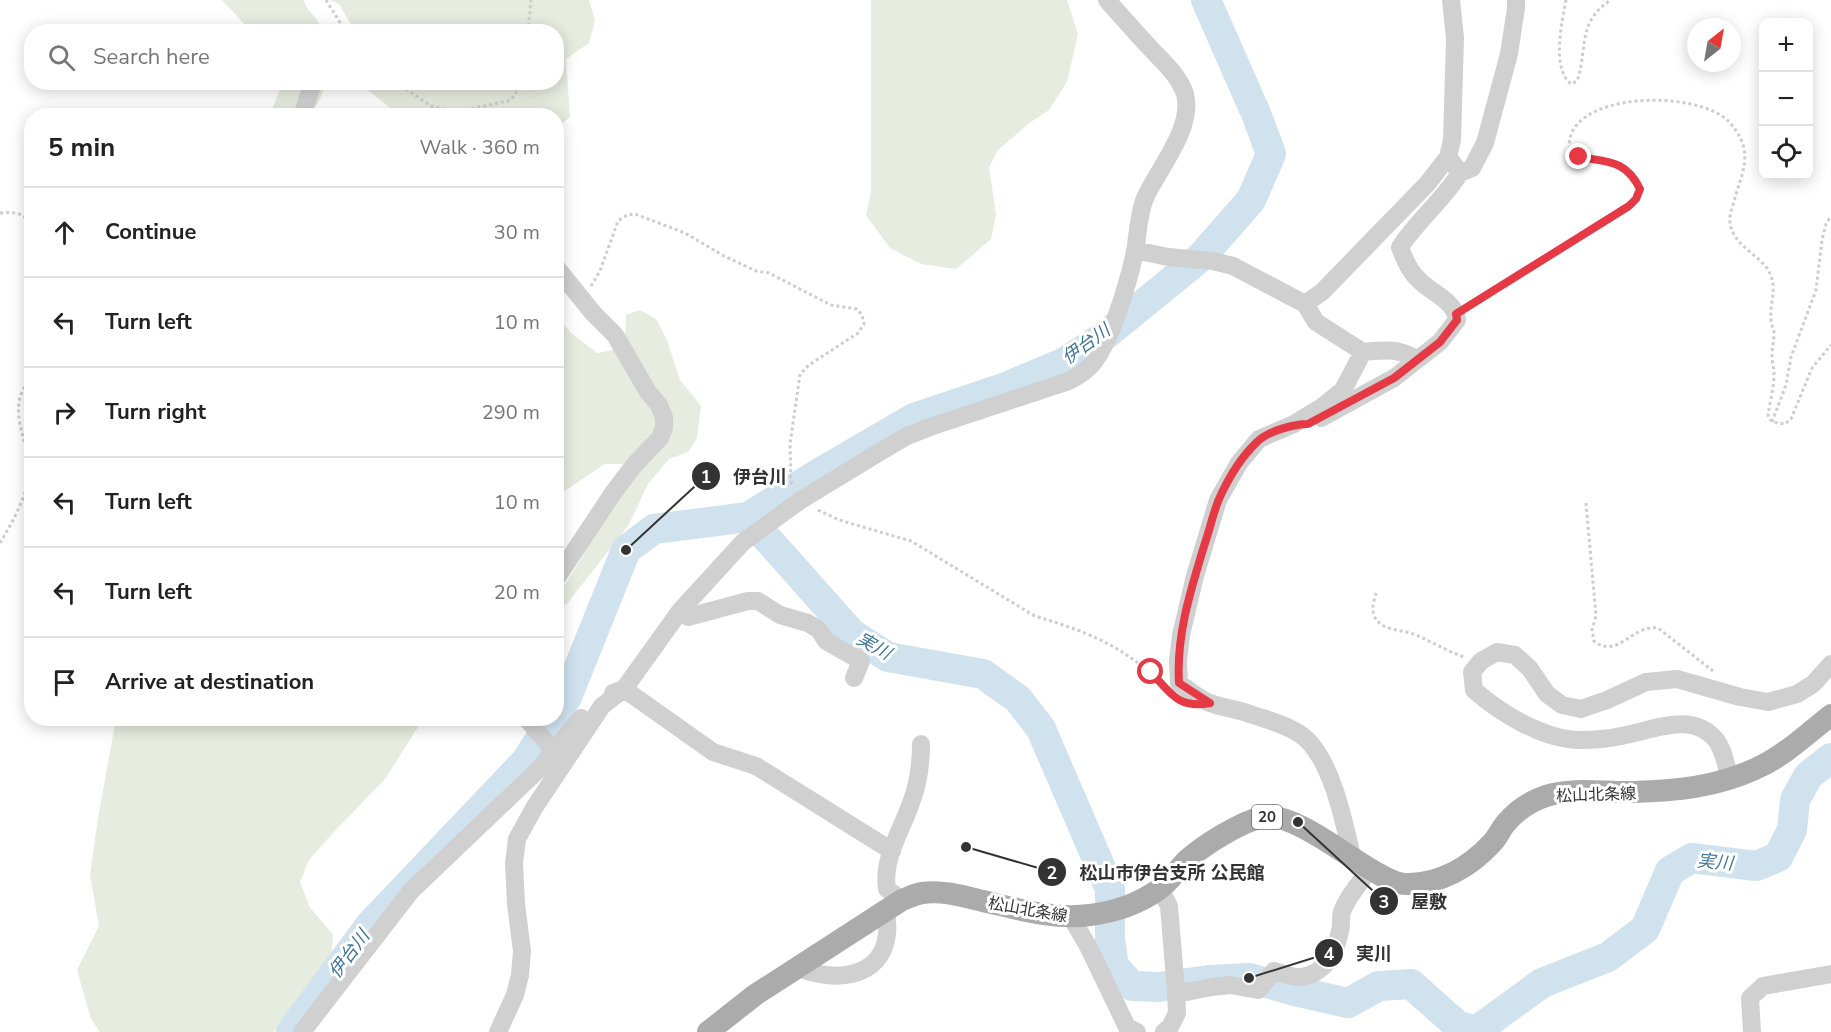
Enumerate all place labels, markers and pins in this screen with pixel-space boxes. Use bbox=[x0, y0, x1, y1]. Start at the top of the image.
callout: 伊台川 bbox=[691, 458, 799, 494]
callout: 松山市伊台支所 公民館 bbox=[1037, 854, 1276, 890]
callout: 屋敷 bbox=[1369, 883, 1459, 919]
callout: 実川 bbox=[1314, 935, 1404, 971]

